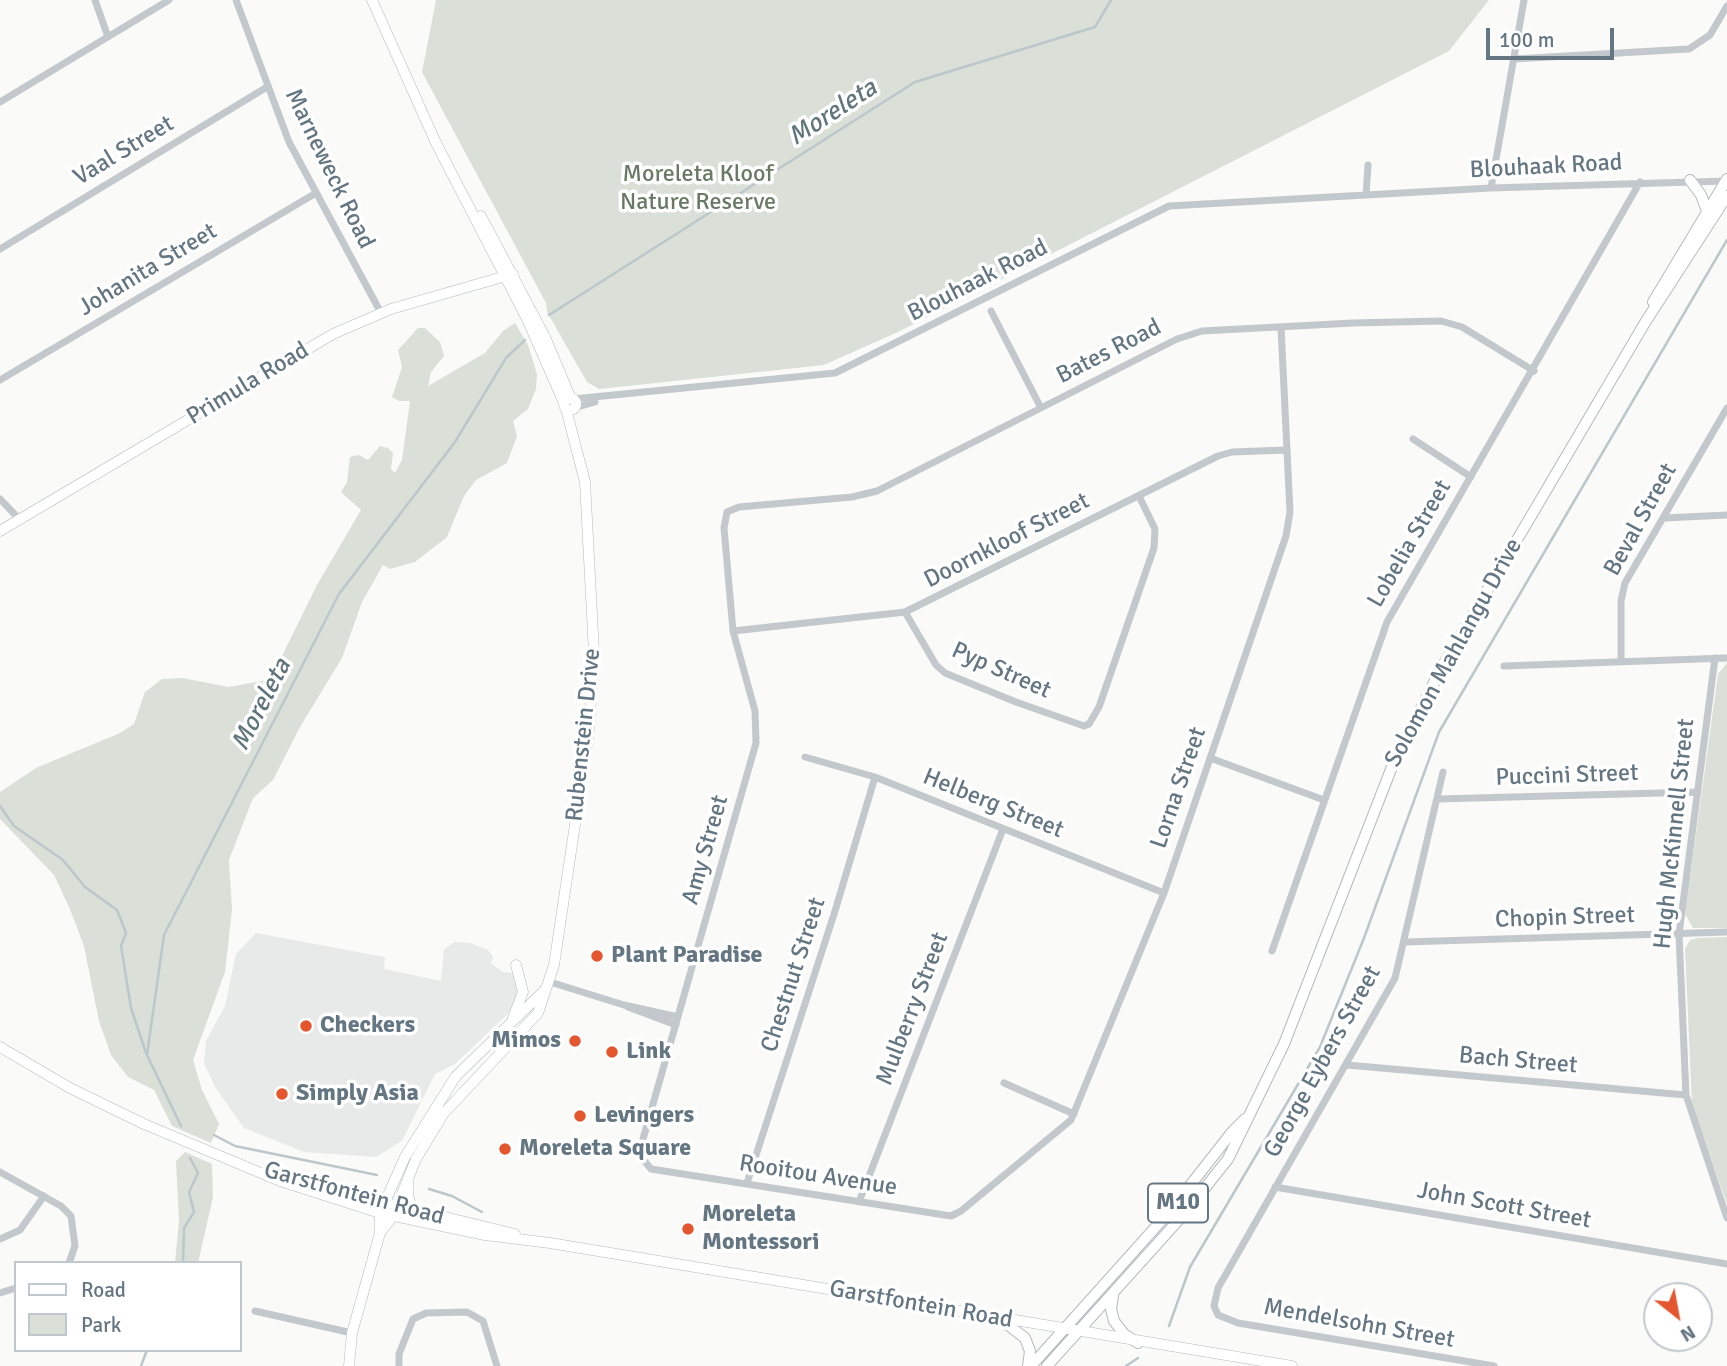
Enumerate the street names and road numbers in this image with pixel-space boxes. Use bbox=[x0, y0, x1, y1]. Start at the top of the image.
street label: Marneweck Road bbox=[278, 84, 380, 254]
street label: Vaal Street bbox=[69, 110, 179, 192]
street label: Blouhaak Road bbox=[1469, 149, 1623, 185]
street label: Johanita Street bbox=[74, 217, 222, 323]
street label: Blouhaak Road bbox=[903, 233, 1053, 329]
street label: Bates Road bbox=[1052, 313, 1166, 391]
street label: Primula Road bbox=[182, 336, 314, 432]
street label: Beval Street bbox=[1598, 459, 1684, 581]
street label: Lobelia Street bbox=[1362, 475, 1458, 613]
street label: Doornkloof Street bbox=[920, 487, 1094, 595]
street label: Solomon Mahlangu Drive bbox=[1379, 534, 1529, 772]
street label: Pyp Street bbox=[947, 636, 1055, 706]
street label: Rubenstein Drive bbox=[561, 647, 607, 823]
street label: Hugh McKinnell Street bbox=[1649, 717, 1701, 951]
street label: Lorna Street bbox=[1145, 724, 1213, 852]
street label: Puccini Street bbox=[1495, 759, 1639, 793]
street label: Helberg Street bbox=[919, 763, 1067, 845]
street label: Amy Street bbox=[677, 792, 735, 908]
street label: Chestnut Street bbox=[755, 894, 833, 1056]
street label: Chopin Street bbox=[1494, 901, 1636, 935]
street label: Mulberry Street bbox=[871, 928, 955, 1090]
street label: George Eybers Street bbox=[1258, 961, 1388, 1163]
street label: Bach Street bbox=[1458, 1041, 1578, 1081]
street label: Rooitou Avenue bbox=[737, 1149, 899, 1203]
street label: Garstfontein Road bbox=[261, 1156, 447, 1232]
street label: John Scott Street bbox=[1415, 1177, 1593, 1235]
road number: M10 bbox=[1148, 1184, 1208, 1222]
street label: Garstfontein Road bbox=[827, 1275, 1015, 1335]
street label: Mendelsohn Street bbox=[1261, 1293, 1457, 1355]

